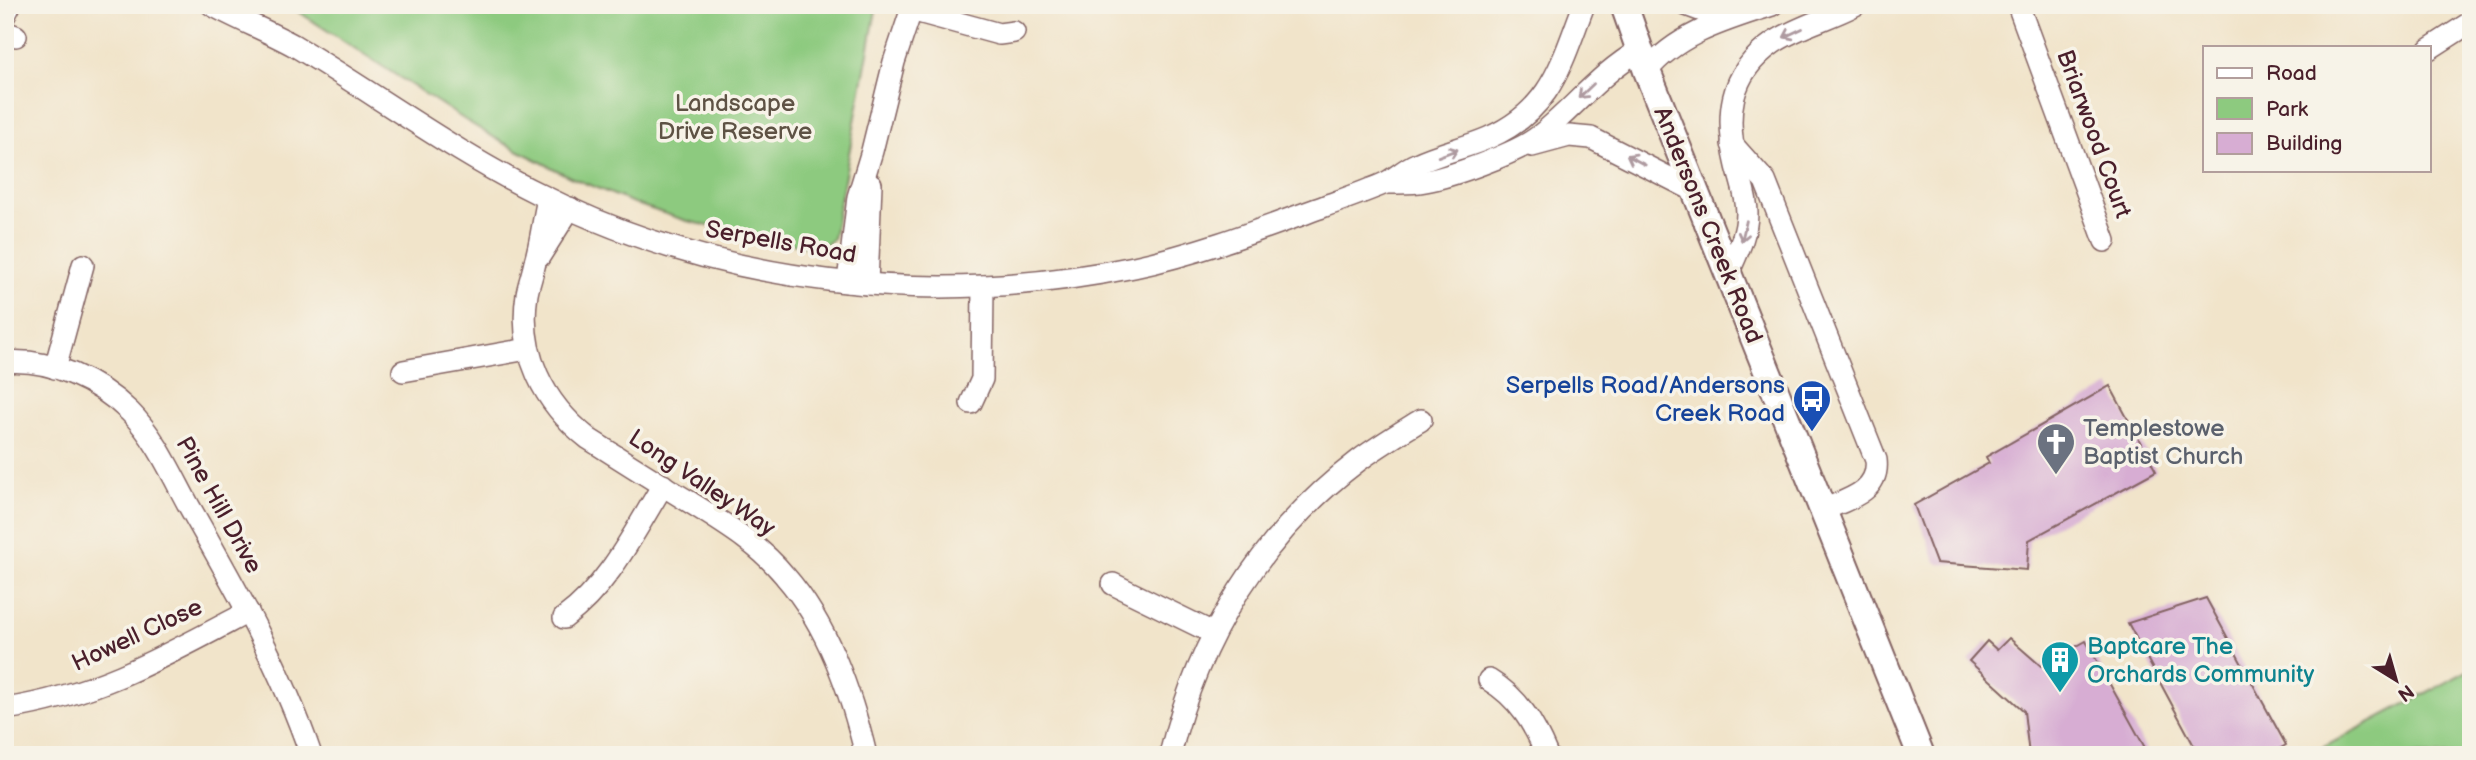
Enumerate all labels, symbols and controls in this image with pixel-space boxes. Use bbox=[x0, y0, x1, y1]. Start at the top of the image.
one-way arrow bbox=[1783, 26, 1804, 40]
street label: Briarwood Court bbox=[2050, 46, 2138, 222]
legend bbox=[2203, 46, 2430, 172]
text: Road bbox=[2266, 61, 2317, 86]
one-way arrow bbox=[1578, 82, 1595, 99]
park label: Landscape Drive Reserve bbox=[658, 89, 812, 146]
text: Park bbox=[2266, 97, 2309, 122]
street label: Andersons Creek Road bbox=[1647, 103, 1769, 347]
text: Building bbox=[2266, 131, 2342, 156]
one-way arrow bbox=[1436, 146, 1458, 158]
one-way arrow bbox=[1626, 153, 1647, 167]
street label: Serpells Road bbox=[703, 214, 859, 270]
one-way arrow bbox=[1736, 219, 1750, 242]
place label: Serpells Road/Andersons Creek Road bbox=[1506, 371, 1785, 428]
bus stop icon: Serpells Road/Andersons Creek Road bbox=[1791, 378, 1833, 433]
place label: Templestowe Baptist Church bbox=[2083, 414, 2243, 471]
church icon: Templestowe Baptist Church bbox=[2035, 421, 2077, 476]
street label: Long Valley Way bbox=[623, 423, 781, 543]
street label: Pine Hill Drive bbox=[170, 432, 268, 578]
street label: Howell Close bbox=[67, 592, 207, 678]
place label: Baptcare The Orchards Community bbox=[2087, 632, 2315, 689]
building icon: Baptcare The Orchards Community bbox=[2039, 639, 2081, 694]
north arrow bbox=[2360, 644, 2430, 714]
text: N bbox=[2393, 679, 2418, 706]

